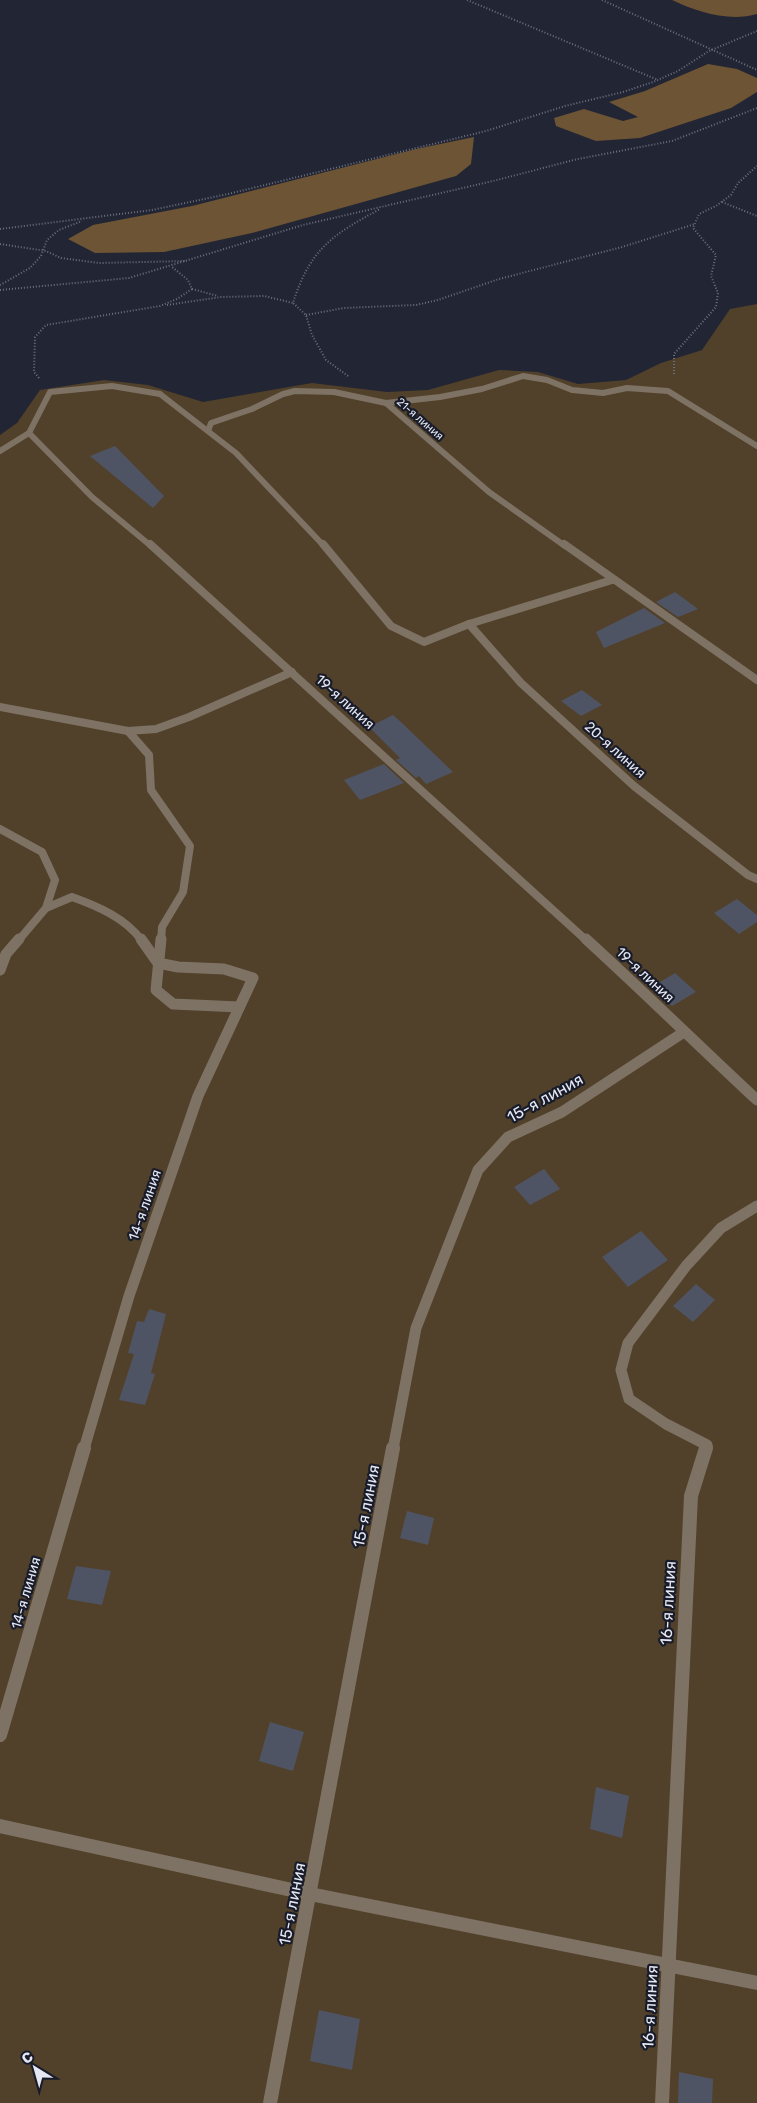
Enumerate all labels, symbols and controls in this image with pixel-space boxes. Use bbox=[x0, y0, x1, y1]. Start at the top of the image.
street label: 21-я линия bbox=[394, 395, 446, 443]
street label: 19-я линия bbox=[312, 671, 378, 733]
street label: 20-я линия bbox=[581, 718, 649, 782]
street label: 19-я линия bbox=[612, 944, 678, 1006]
street label: 15-я линия bbox=[504, 1069, 586, 1127]
street label: 14-я линия bbox=[125, 1167, 165, 1243]
street label: 15-я линия bbox=[349, 1463, 383, 1549]
street label: 14-я линия bbox=[8, 1555, 44, 1631]
street label: 16-я линия bbox=[656, 1560, 680, 1646]
street label: 15-я линия bbox=[275, 1861, 309, 1947]
street label: 16-я линия bbox=[638, 1964, 662, 2050]
north arrow bbox=[10, 2043, 60, 2093]
text: С bbox=[18, 2048, 37, 2068]

